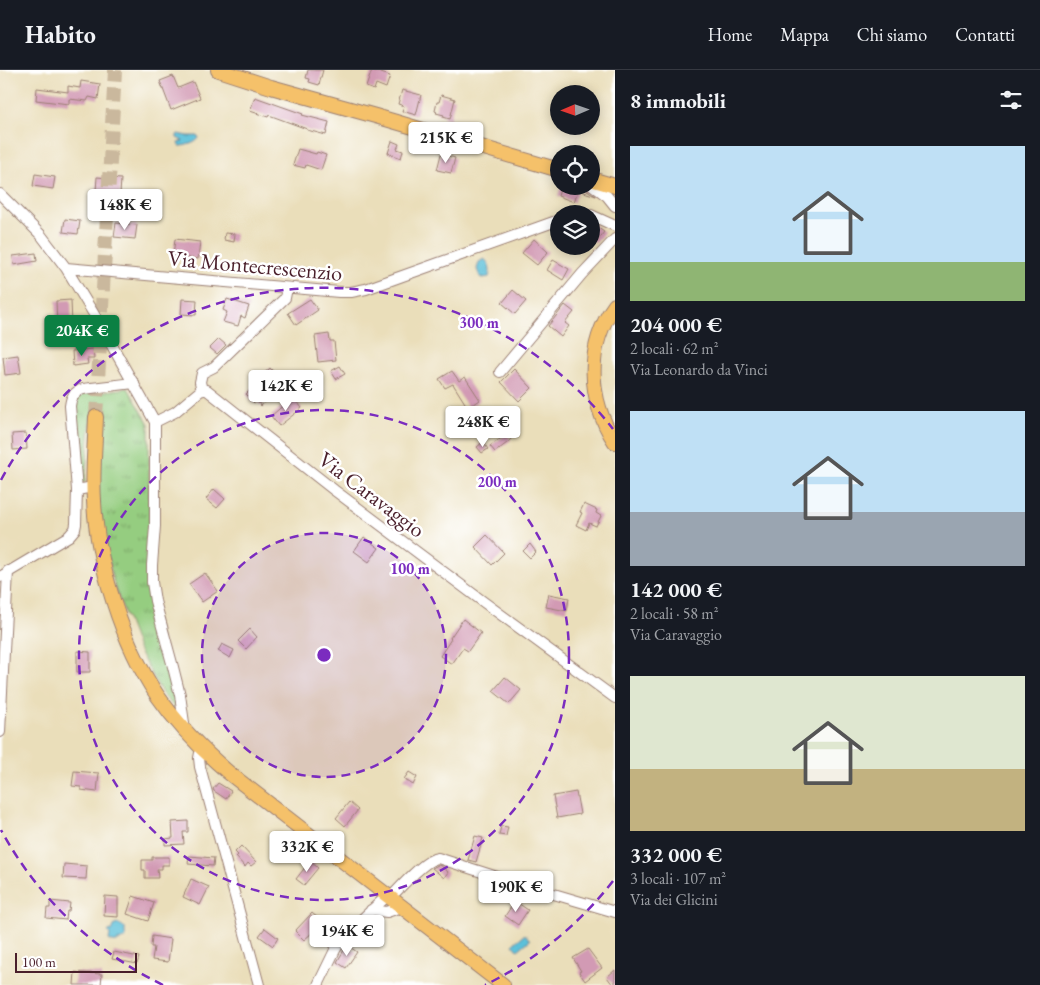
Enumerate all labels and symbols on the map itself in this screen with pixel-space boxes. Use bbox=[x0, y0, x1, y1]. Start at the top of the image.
north arrow bbox=[550, 85, 600, 135]
pin: 215K € bbox=[405, 122, 487, 164]
pin: 148K € bbox=[84, 189, 166, 231]
street label: Via Montecrescenzio bbox=[167, 243, 343, 288]
text: 300 m bbox=[459, 313, 499, 332]
pin: 204K € bbox=[41, 314, 123, 357]
pin: 142K € bbox=[245, 370, 327, 412]
pin: 248K € bbox=[442, 406, 524, 448]
street label: Via Caravaggio bbox=[312, 445, 431, 544]
text: 200 m bbox=[477, 472, 517, 491]
text: 100 m bbox=[390, 559, 430, 578]
centre of rings bbox=[315, 646, 333, 664]
pin: 332K € bbox=[266, 830, 348, 873]
pin: 190K € bbox=[475, 870, 557, 913]
pin: 194K € bbox=[306, 914, 388, 957]
scale bar bbox=[15, 950, 138, 973]

